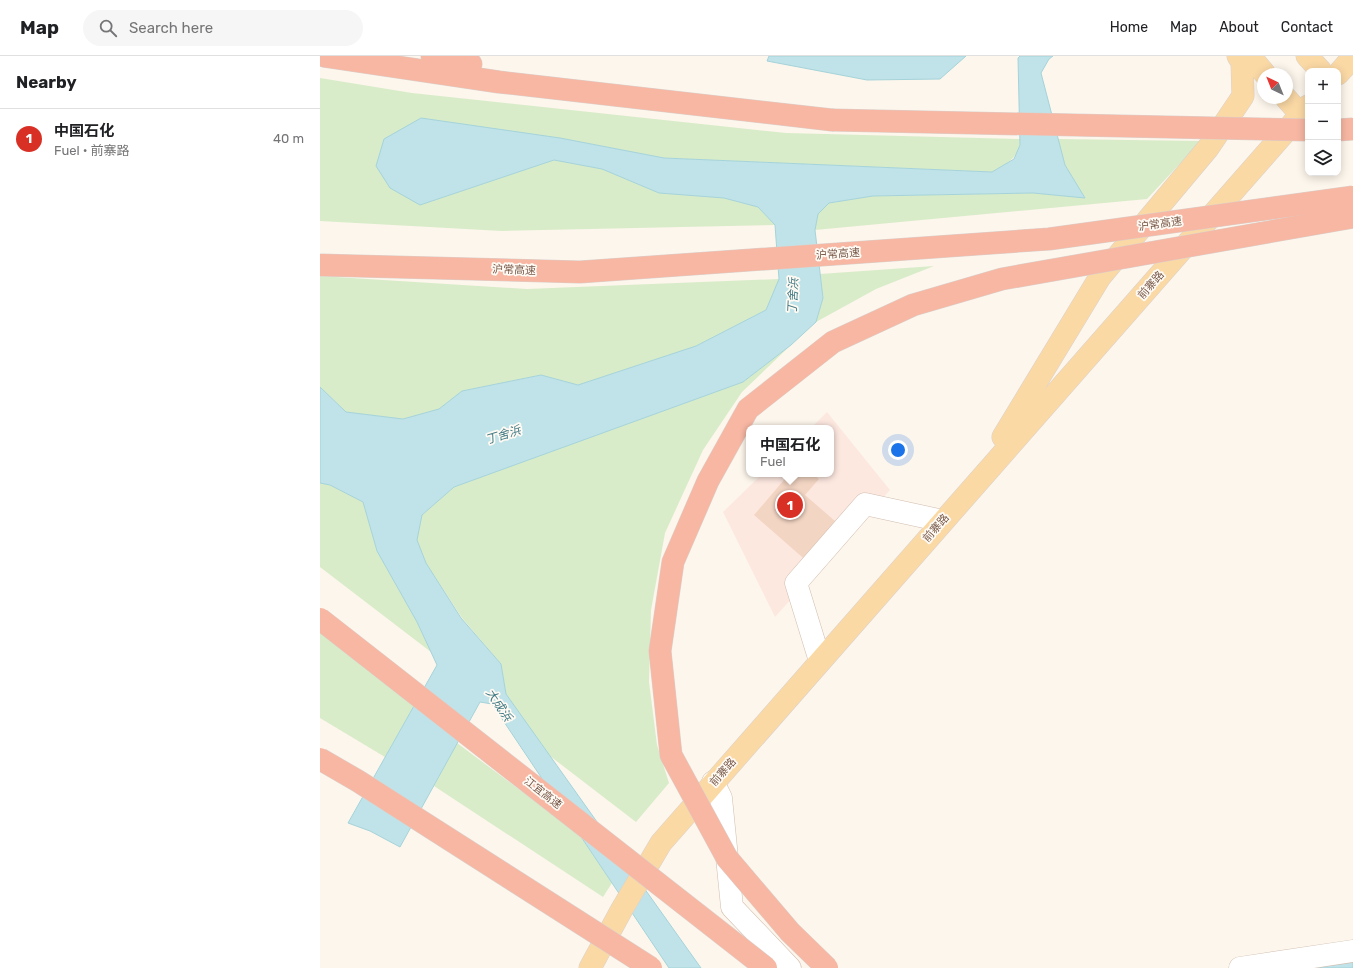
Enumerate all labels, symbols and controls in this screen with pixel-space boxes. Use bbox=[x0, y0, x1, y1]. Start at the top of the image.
search box bbox=[83, 10, 363, 46]
text: Map bbox=[20, 16, 59, 39]
icon: search bbox=[97, 17, 119, 39]
text: Search here bbox=[129, 19, 213, 37]
text: Home bbox=[1110, 19, 1148, 36]
text: Map bbox=[1170, 19, 1197, 36]
text: About bbox=[1219, 19, 1259, 36]
text: Contact bbox=[1281, 19, 1333, 36]
north arrow bbox=[1257, 68, 1293, 104]
map controls bbox=[1305, 68, 1341, 176]
button: + bbox=[1305, 68, 1341, 104]
text: Nearby bbox=[16, 72, 77, 92]
button: − bbox=[1305, 104, 1341, 140]
text: 中国石化 bbox=[54, 122, 114, 140]
text: 1 bbox=[26, 131, 32, 146]
text: 40 m bbox=[273, 131, 304, 146]
button: layers bbox=[1305, 140, 1341, 176]
text: Fuel · 前寨路 bbox=[54, 143, 129, 158]
street label: 沪常高速 bbox=[1137, 215, 1183, 233]
street label: 沪常高速 bbox=[816, 246, 860, 262]
street label: 沪常高速 bbox=[492, 263, 536, 277]
street label: 前寨路 bbox=[1135, 268, 1167, 302]
water label: 丁舍浜 bbox=[785, 277, 801, 314]
water label: 丁舍浜 bbox=[484, 423, 523, 447]
popup bbox=[746, 425, 834, 477]
text: 中国石化 bbox=[760, 436, 820, 454]
your location bbox=[888, 440, 908, 460]
text: Fuel bbox=[760, 454, 786, 469]
pin: 1 bbox=[777, 490, 803, 520]
street label: 前寨路 bbox=[920, 511, 952, 545]
water label: 大成浜 bbox=[483, 686, 515, 725]
street label: 前寨路 bbox=[707, 755, 739, 789]
street label: 江宜高速 bbox=[522, 774, 564, 812]

